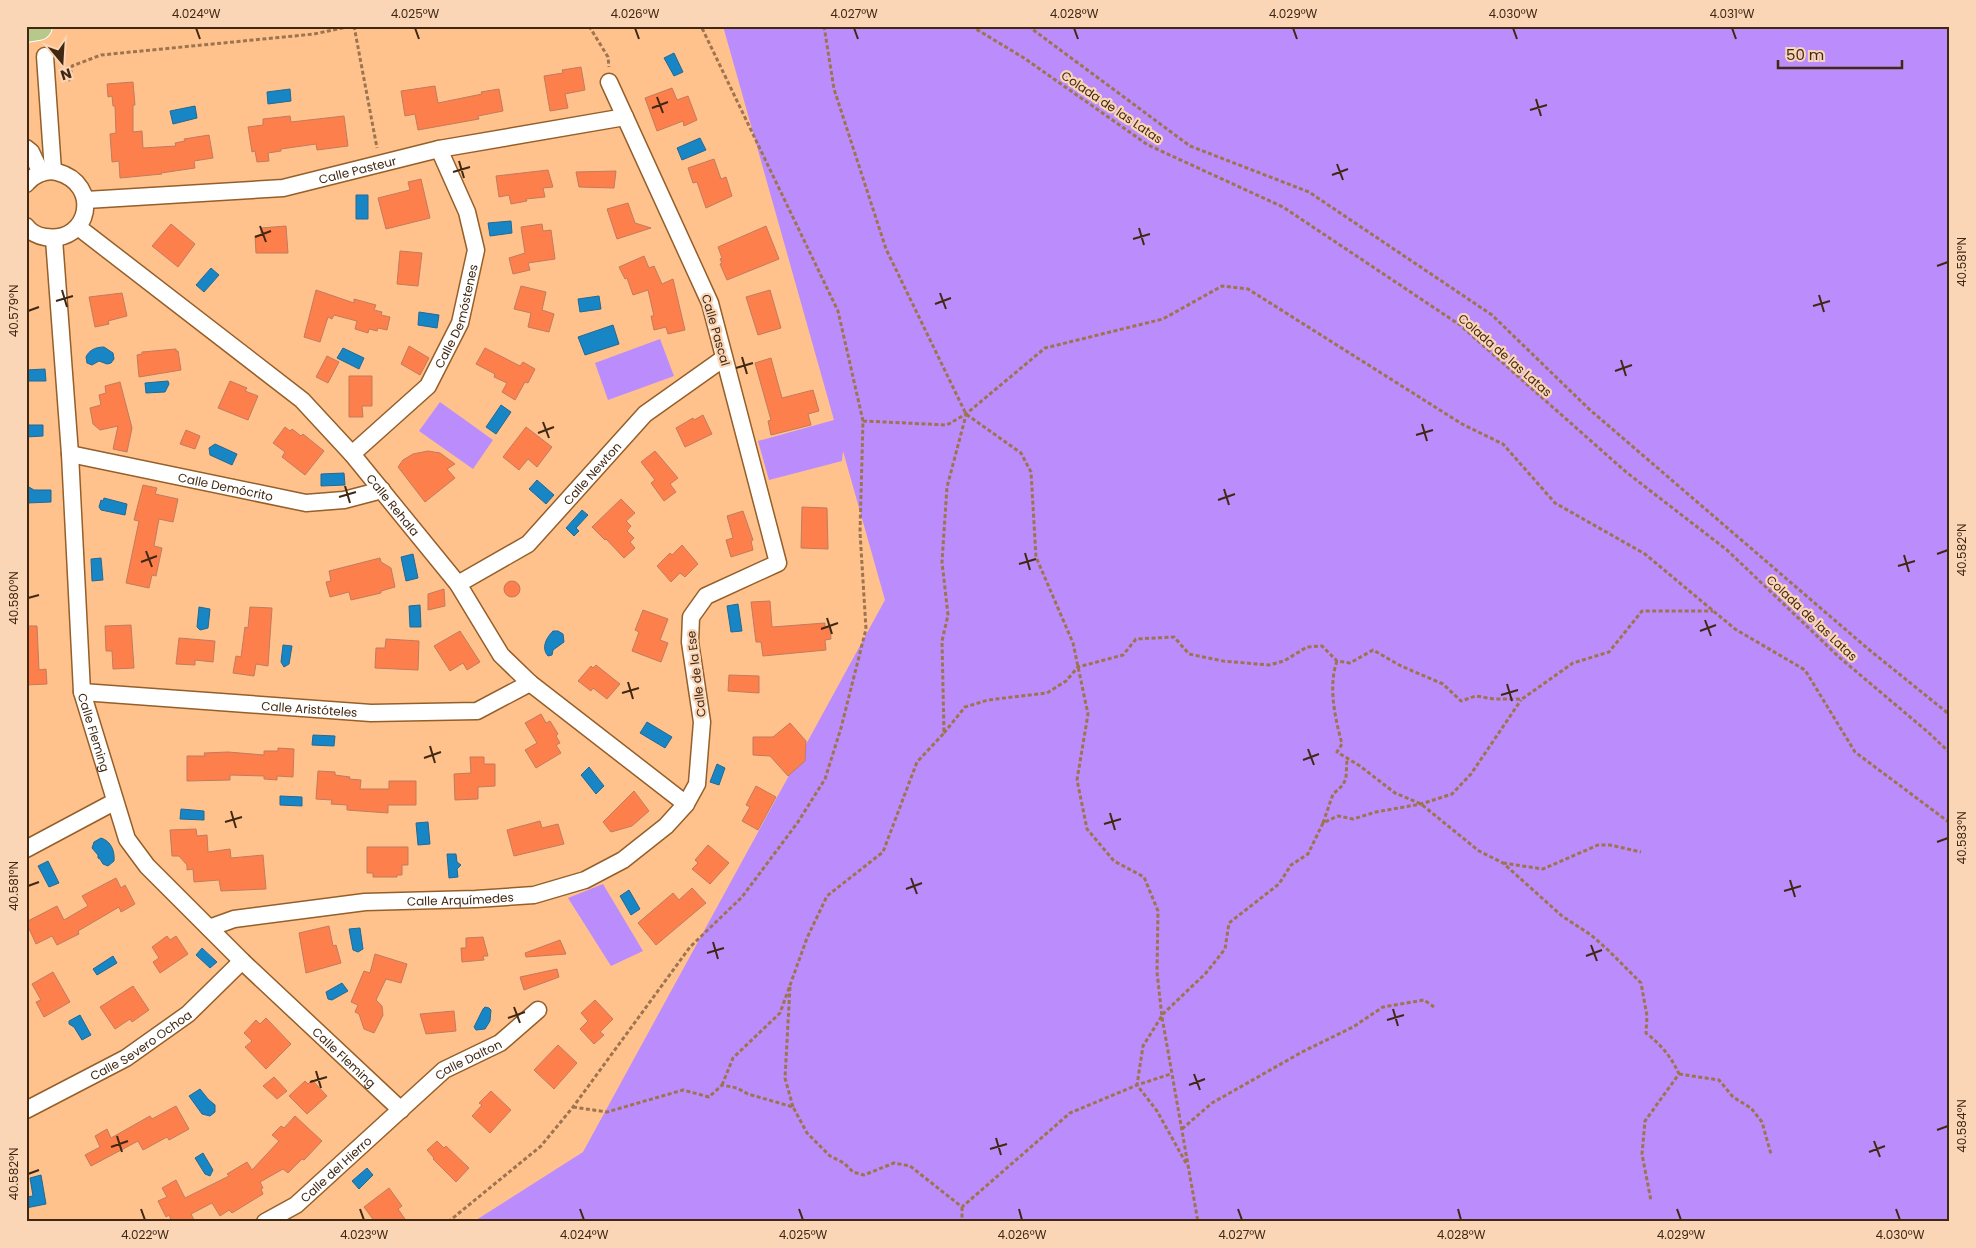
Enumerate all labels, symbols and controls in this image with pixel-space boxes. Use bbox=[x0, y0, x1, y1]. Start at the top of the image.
text: 4.024°W bbox=[172, 5, 221, 22]
text: 4.025°W bbox=[391, 5, 440, 22]
text: 4.026°W bbox=[611, 5, 660, 22]
text: 4.027°W bbox=[830, 5, 878, 22]
text: 4.028°W bbox=[1050, 5, 1099, 22]
text: 4.029°W bbox=[1269, 5, 1318, 22]
text: 4.030°W bbox=[1489, 5, 1538, 22]
text: 4.031°W bbox=[1709, 5, 1755, 22]
north arrow bbox=[38, 38, 88, 88]
scale bar bbox=[1778, 38, 1902, 70]
text: 50 m bbox=[1786, 44, 1824, 65]
text: N bbox=[58, 63, 74, 86]
street label: Colada de las Latas bbox=[1058, 67, 1166, 147]
street label: Calle Pasteur bbox=[317, 151, 398, 187]
text: 40.581°N bbox=[1953, 237, 1970, 287]
street label: Calle Demóstenes bbox=[430, 262, 481, 371]
text: 40.579°N bbox=[5, 285, 22, 337]
street label: Calle Pascal bbox=[698, 292, 734, 368]
street label: Colada de las Latas bbox=[1455, 310, 1555, 400]
street label: Calle Newton bbox=[559, 438, 625, 508]
street label: Calle Demócrito bbox=[177, 468, 275, 505]
street label: Calle Rehala bbox=[363, 470, 424, 539]
text: 40.582°N bbox=[1953, 524, 1970, 576]
text: 40.580°N bbox=[5, 571, 22, 625]
street label: Colada de las Latas bbox=[1763, 571, 1861, 665]
street label: Calle de la Ese bbox=[682, 630, 710, 718]
street label: Calle Fleming bbox=[74, 691, 114, 774]
street label: Calle Aristóteles bbox=[261, 697, 358, 720]
text: 40.583°N bbox=[1953, 811, 1970, 865]
text: 40.581°N bbox=[5, 861, 22, 911]
street label: Calle Arquímedes bbox=[407, 888, 514, 909]
street label: Calle Severo Ochoa bbox=[87, 1006, 195, 1084]
street label: Calle Fleming bbox=[309, 1023, 380, 1091]
street label: Calle Dalton bbox=[431, 1035, 504, 1083]
text: 40.584°N bbox=[1953, 1099, 1970, 1153]
street label: Calle del Hierro bbox=[296, 1132, 375, 1206]
text: 40.582°N bbox=[5, 1148, 22, 1200]
text: 4.022°W bbox=[121, 1226, 169, 1243]
text: 4.023°W bbox=[340, 1226, 388, 1243]
text: 4.024°W bbox=[560, 1226, 609, 1243]
text: 4.025°W bbox=[779, 1226, 828, 1243]
text: 4.026°W bbox=[998, 1226, 1047, 1243]
text: 4.027°W bbox=[1218, 1226, 1266, 1243]
text: 4.028°W bbox=[1437, 1226, 1486, 1243]
text: 4.029°W bbox=[1657, 1226, 1706, 1243]
text: 4.030°W bbox=[1876, 1226, 1925, 1243]

